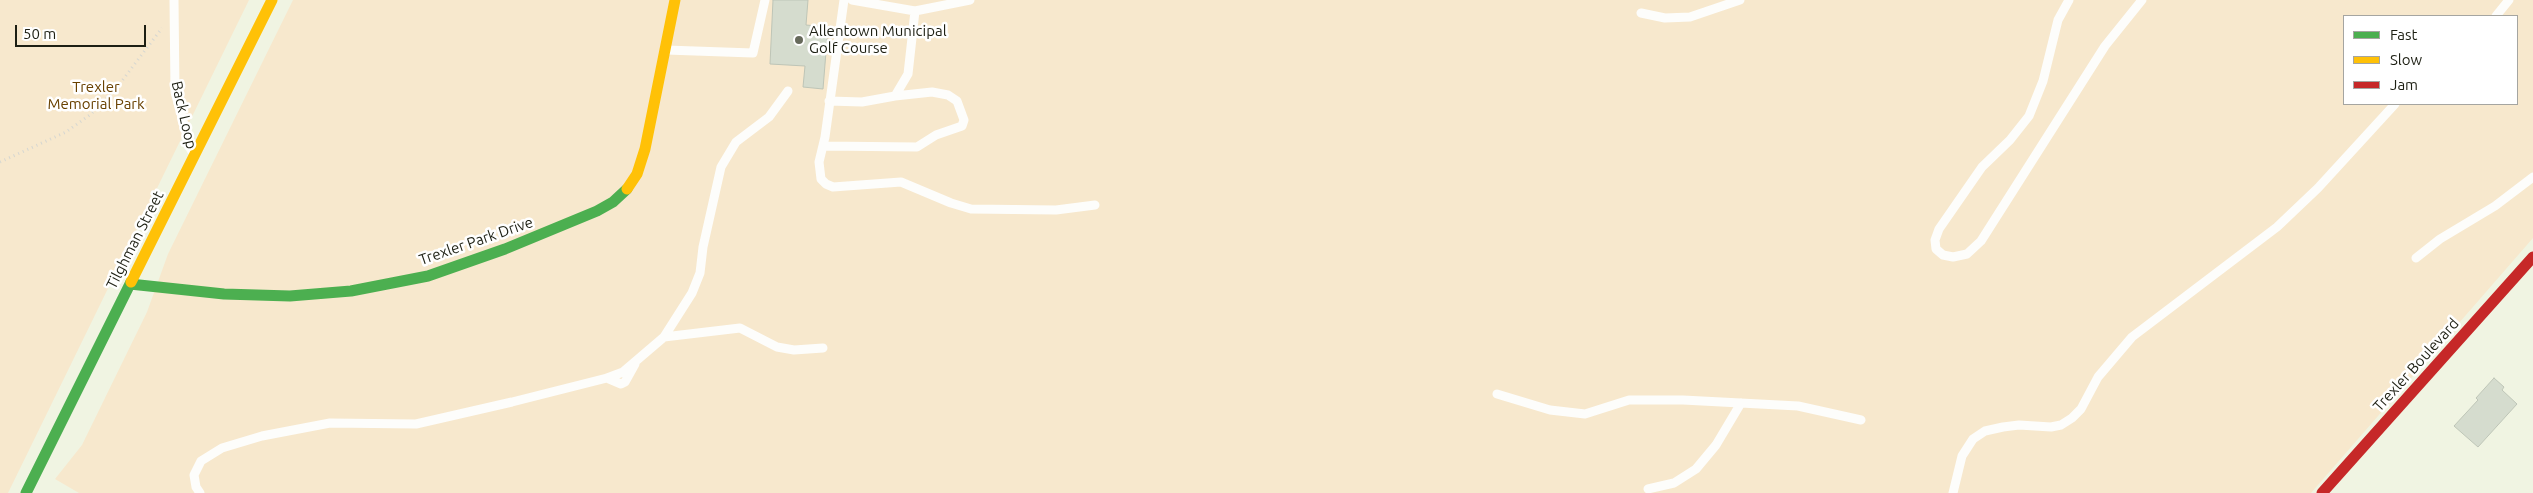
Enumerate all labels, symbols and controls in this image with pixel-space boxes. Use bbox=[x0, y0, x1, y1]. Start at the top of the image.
scale bar bbox=[18, 15, 149, 47]
legend bbox=[2343, 15, 2518, 105]
place label: Allentown Municipal Golf Course bbox=[809, 22, 947, 57]
text: 50 m bbox=[23, 25, 56, 42]
text: Fast bbox=[2390, 26, 2417, 43]
marker: Allentown Municipal Golf Course bbox=[793, 34, 805, 46]
text: Slow bbox=[2390, 51, 2422, 68]
text: Jam bbox=[2390, 76, 2418, 93]
park label: Trexler Memorial Park bbox=[47, 78, 145, 113]
street label: Back Loop bbox=[167, 79, 201, 151]
street label: Tilghman Street bbox=[102, 188, 168, 292]
street label: Trexler Park Drive bbox=[417, 213, 535, 269]
street label: Trexler Boulevard bbox=[2369, 315, 2463, 415]

